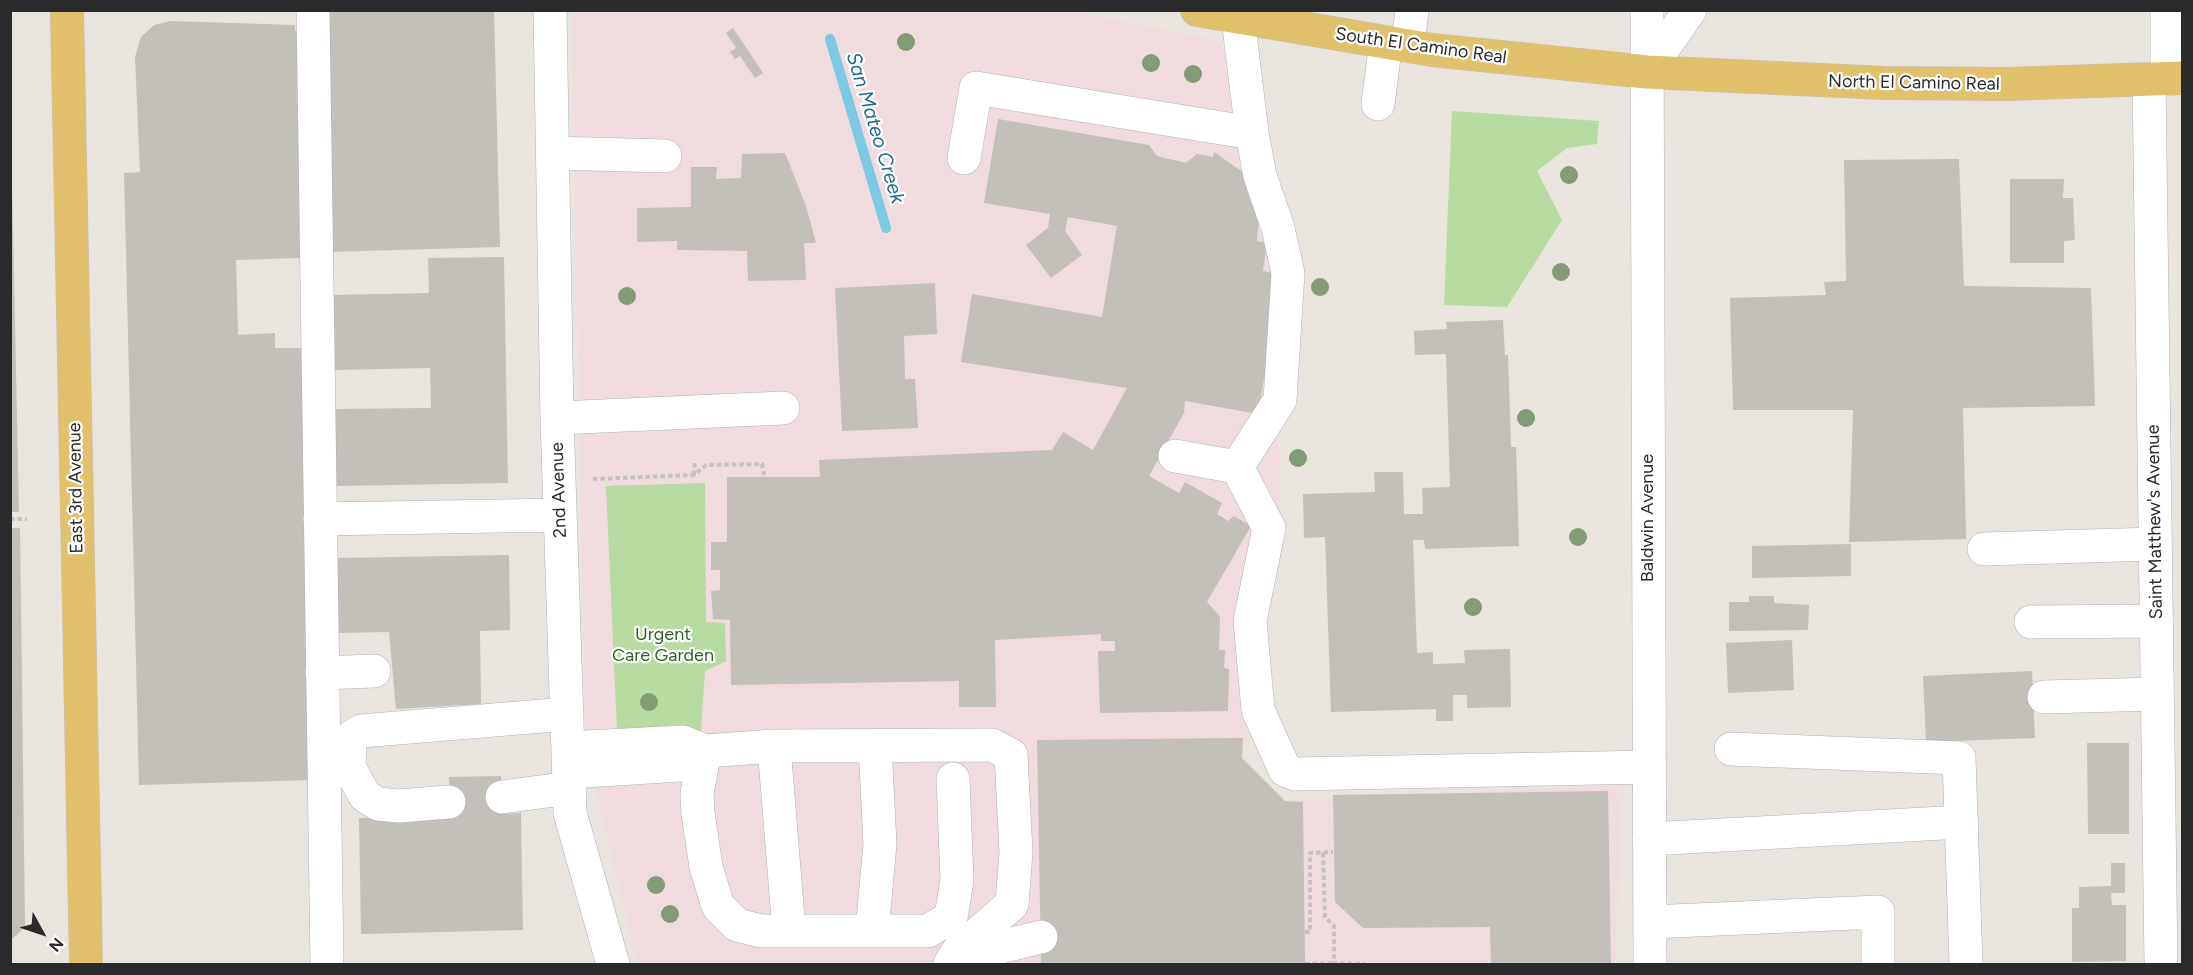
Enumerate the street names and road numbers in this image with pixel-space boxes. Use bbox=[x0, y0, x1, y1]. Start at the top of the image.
street label: South El Camino Real bbox=[1334, 23, 1508, 69]
street label: North El Camino Real bbox=[1828, 71, 2000, 95]
street label: East 3rd Avenue bbox=[64, 422, 88, 554]
street label: Saint Matthew's Avenue bbox=[2143, 424, 2167, 620]
street label: 2nd Avenue bbox=[547, 442, 571, 538]
street label: Baldwin Avenue bbox=[1637, 454, 1659, 582]

